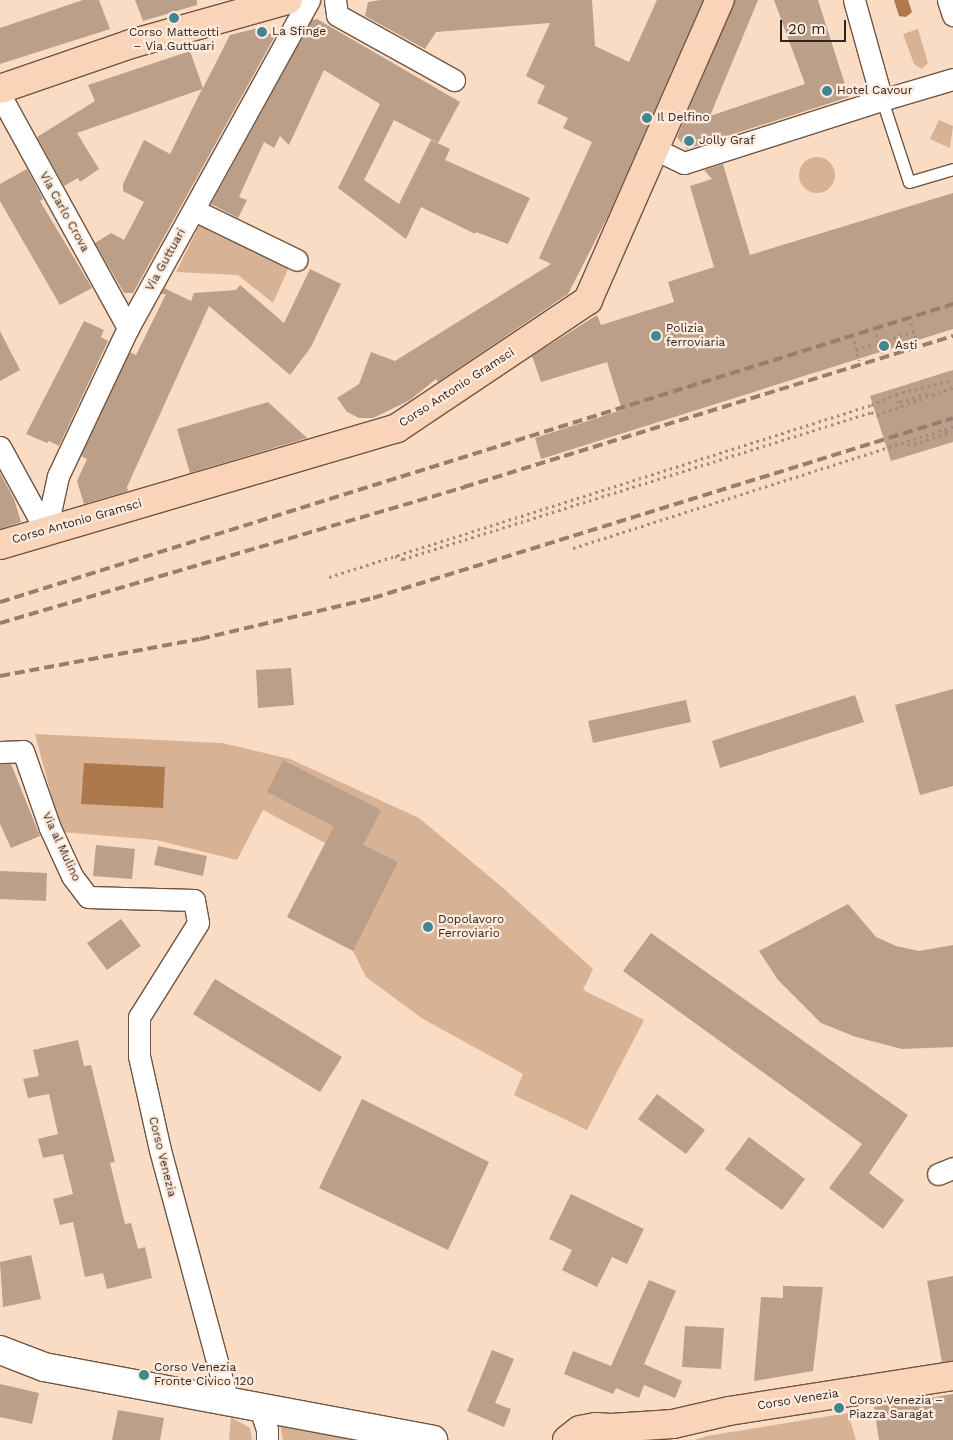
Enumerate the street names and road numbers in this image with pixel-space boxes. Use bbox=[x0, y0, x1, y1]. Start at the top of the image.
street label: Via Carlo Crova bbox=[36, 169, 92, 255]
street label: Via Guttuari bbox=[143, 226, 189, 294]
street label: Corso Antonio Gramsci bbox=[396, 345, 518, 431]
street label: Corso Antonio Gramsci bbox=[10, 496, 144, 548]
street label: Via al Mulino bbox=[39, 810, 83, 884]
street label: Corso Venezia bbox=[145, 1115, 179, 1199]
street label: Corso Venezia bbox=[756, 1386, 840, 1414]

